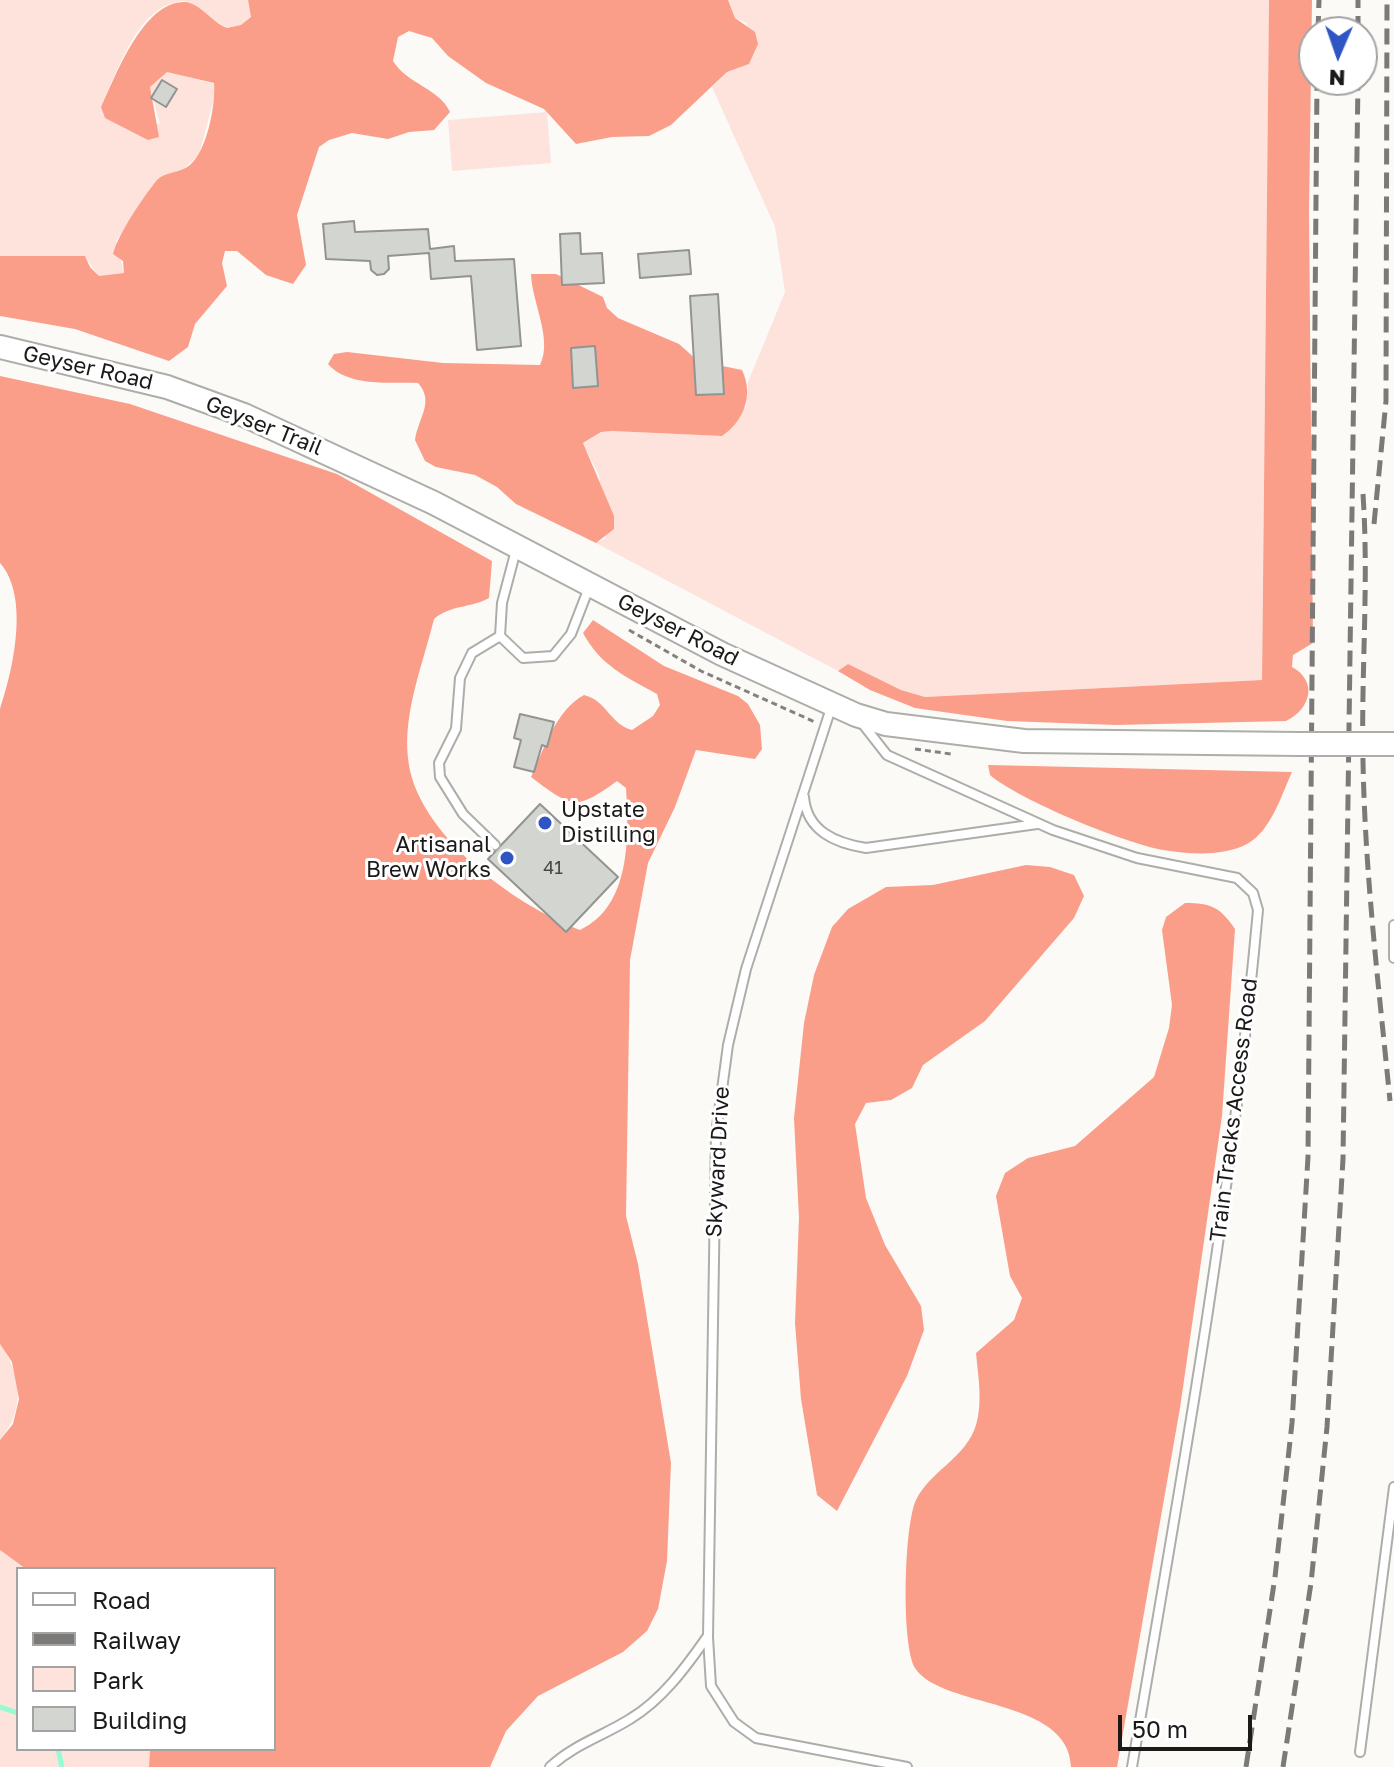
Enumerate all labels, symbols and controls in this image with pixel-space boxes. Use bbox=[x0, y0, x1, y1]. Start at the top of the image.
north arrow bbox=[1298, 16, 1378, 96]
text: N bbox=[1328, 65, 1346, 92]
street label: Geyser Road bbox=[20, 340, 156, 396]
street label: Geyser Trail bbox=[202, 391, 326, 461]
street label: Geyser Road bbox=[613, 588, 743, 672]
place label: Upstate Distilling bbox=[561, 797, 656, 848]
marker: Upstate Distilling bbox=[536, 814, 554, 832]
place label: Artisanal Brew Works bbox=[366, 832, 491, 884]
marker: Artisanal Brew Works bbox=[498, 849, 516, 867]
house number: 41 bbox=[543, 857, 563, 879]
street label: Train Tracks Access Road bbox=[1205, 977, 1263, 1243]
street label: Skyward Drive bbox=[701, 1086, 735, 1238]
legend bbox=[16, 1567, 276, 1751]
text: Road bbox=[92, 1585, 151, 1614]
text: Railway bbox=[92, 1625, 181, 1654]
text: Park bbox=[92, 1665, 144, 1694]
scale bar bbox=[1122, 1699, 1256, 1749]
text: Building bbox=[92, 1705, 187, 1734]
text: 50 m bbox=[1132, 1714, 1188, 1743]

